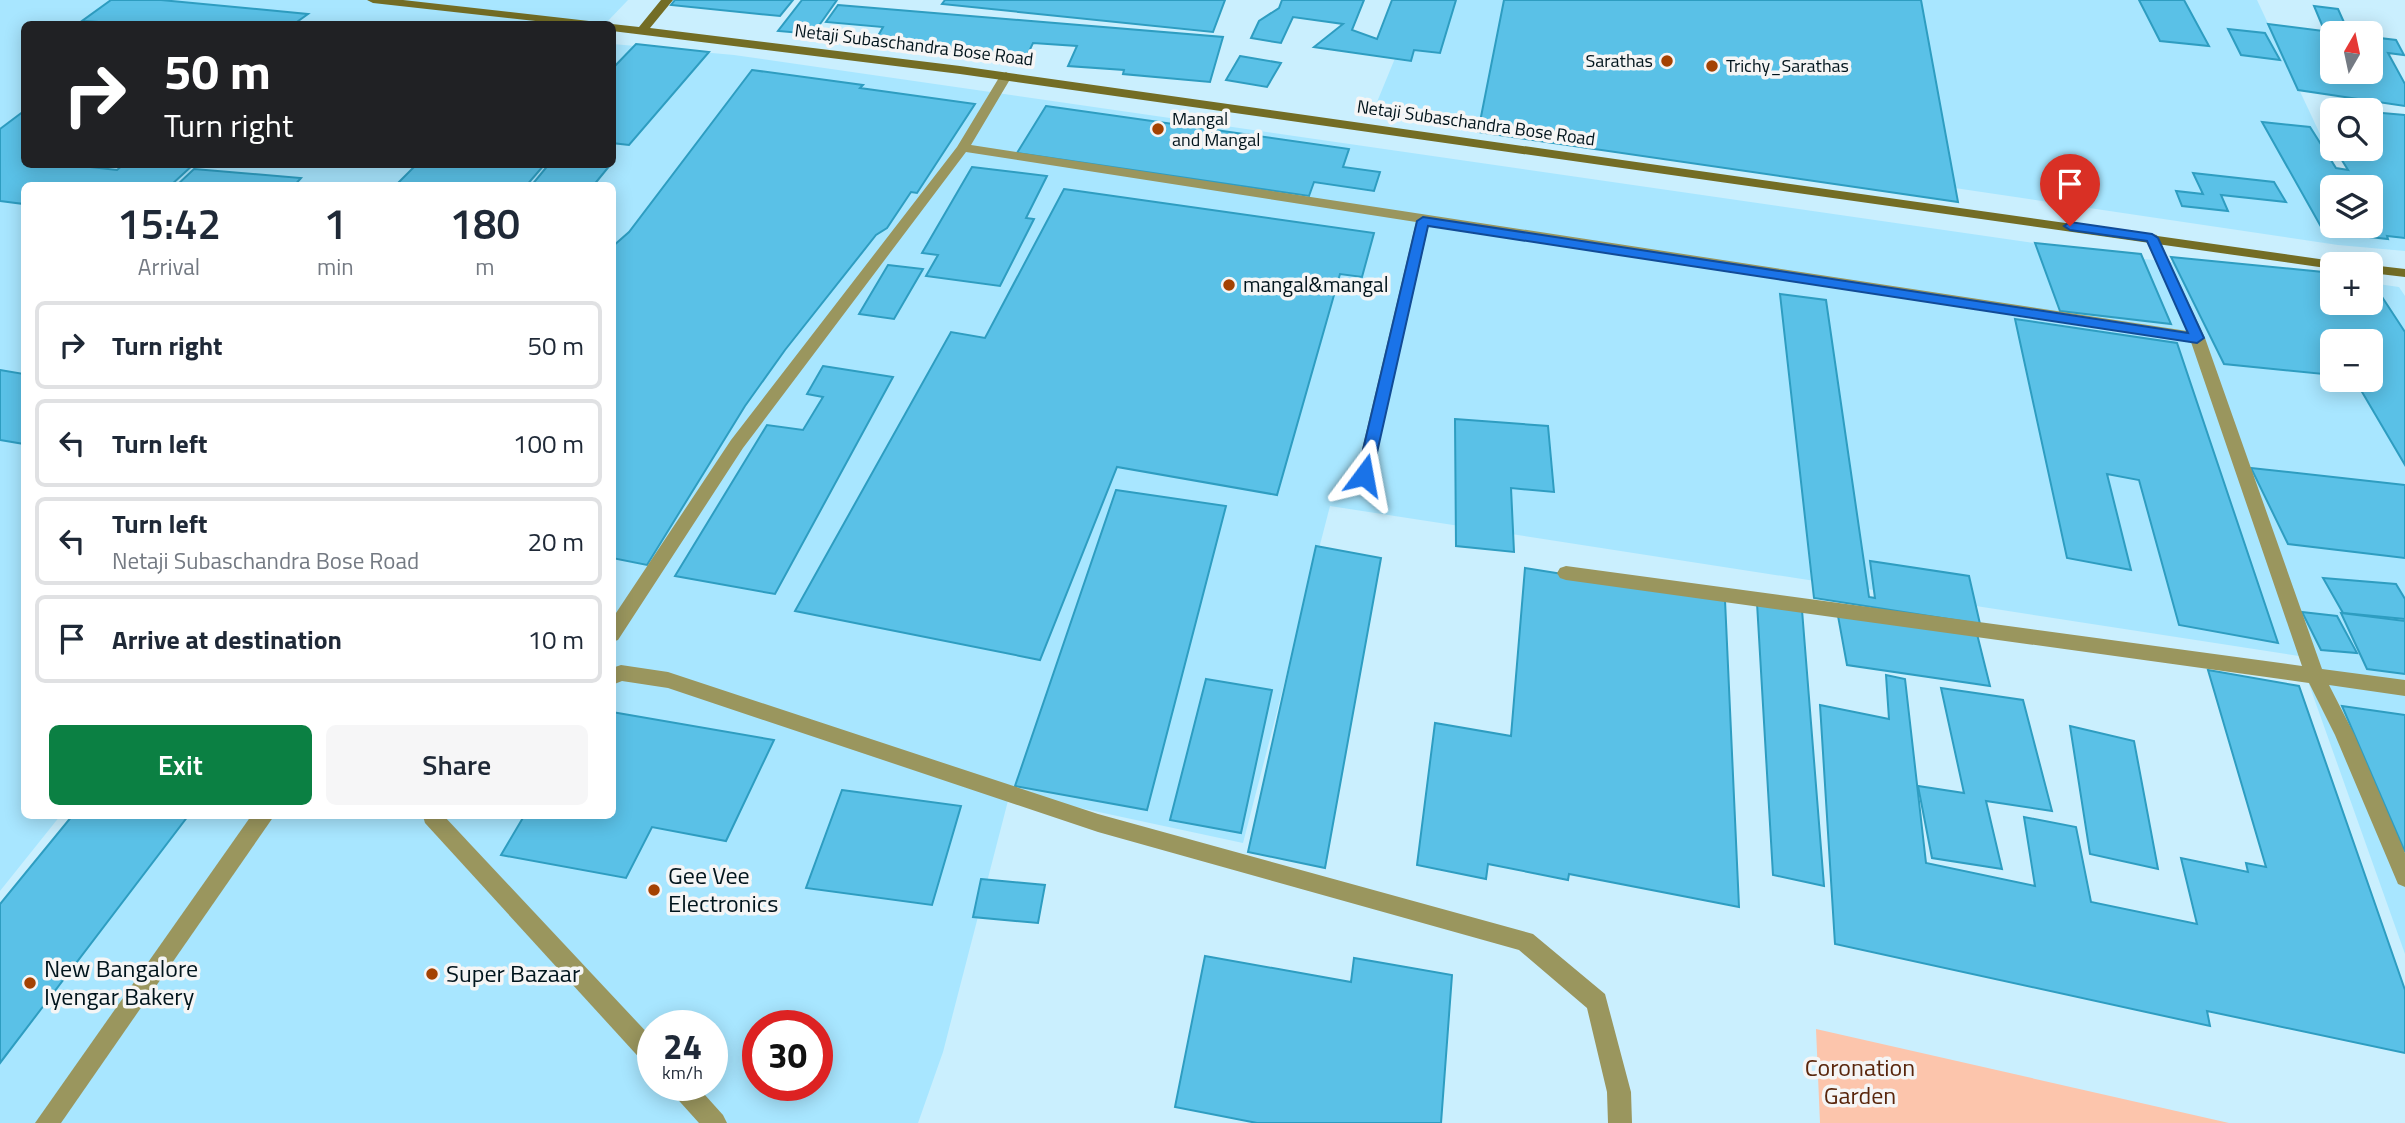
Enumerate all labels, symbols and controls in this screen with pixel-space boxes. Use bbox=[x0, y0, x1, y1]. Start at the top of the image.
street label: Netaji Subaschandra Bose Road bbox=[793, 16, 1035, 73]
north arrow bbox=[2320, 21, 2384, 84]
map controls bbox=[2320, 21, 2383, 392]
text: 50 m bbox=[164, 33, 271, 108]
place label: Sarathas bbox=[1586, 47, 1653, 74]
icon: right bbox=[49, 49, 140, 140]
place label: Trichy_Sarathas bbox=[1726, 52, 1849, 79]
marker: Sarathas bbox=[1659, 53, 1675, 69]
marker: Trichy_Sarathas bbox=[1704, 58, 1720, 74]
street label: Netaji Subaschandra Bose Road bbox=[1355, 92, 1597, 153]
button: search bbox=[2320, 98, 2383, 161]
text: Turn right bbox=[164, 101, 293, 149]
place label: Mangal and Mangal bbox=[1172, 105, 1260, 153]
marker: Mangal and Mangal bbox=[1150, 121, 1166, 137]
pin bbox=[2040, 154, 2100, 226]
icon: arrive bbox=[2051, 165, 2089, 203]
button: layers bbox=[2320, 175, 2383, 238]
text: 15:42 bbox=[117, 191, 221, 255]
text: 1 bbox=[324, 191, 347, 255]
text: 180 bbox=[450, 191, 520, 255]
text: Arrival bbox=[138, 249, 200, 284]
text: min bbox=[317, 249, 354, 284]
text: m bbox=[475, 249, 494, 284]
button: + bbox=[2320, 252, 2383, 315]
place label: mangal&mangal bbox=[1243, 268, 1389, 300]
marker: mangal&mangal bbox=[1221, 277, 1237, 293]
icon: right bbox=[53, 326, 91, 364]
text: Turn right bbox=[112, 326, 223, 365]
text: 50 m bbox=[527, 326, 584, 365]
button: − bbox=[2320, 329, 2383, 392]
icon: left bbox=[53, 424, 91, 462]
text: Turn left bbox=[112, 424, 207, 463]
text: 100 m bbox=[513, 424, 584, 463]
position arrow bbox=[1327, 438, 1401, 512]
text: Turn left bbox=[112, 504, 207, 543]
icon: left bbox=[53, 522, 91, 560]
text: 20 m bbox=[527, 522, 584, 561]
text: Netaji Subaschandra Bose Road bbox=[112, 543, 419, 578]
icon: arrive bbox=[53, 620, 91, 658]
text: Arrive at destination bbox=[112, 620, 342, 659]
text: 10 m bbox=[527, 620, 584, 659]
button: Exit bbox=[49, 725, 312, 805]
button: Share bbox=[326, 725, 588, 805]
place label: Gee Vee Electronics bbox=[668, 857, 778, 921]
marker: Gee Vee Electronics bbox=[646, 882, 662, 898]
place label: New Bangalore Iyengar Bakery bbox=[44, 950, 198, 1014]
place label: Super Bazaar bbox=[446, 955, 580, 991]
marker: Super Bazaar bbox=[424, 966, 440, 982]
marker: New Bangalore Iyengar Bakery bbox=[22, 975, 38, 991]
speed limit sign: 30 bbox=[742, 1010, 833, 1101]
text: 24 bbox=[663, 1019, 702, 1073]
park label: Coronation Garden bbox=[1805, 1049, 1915, 1113]
text: km/h bbox=[662, 1059, 703, 1086]

